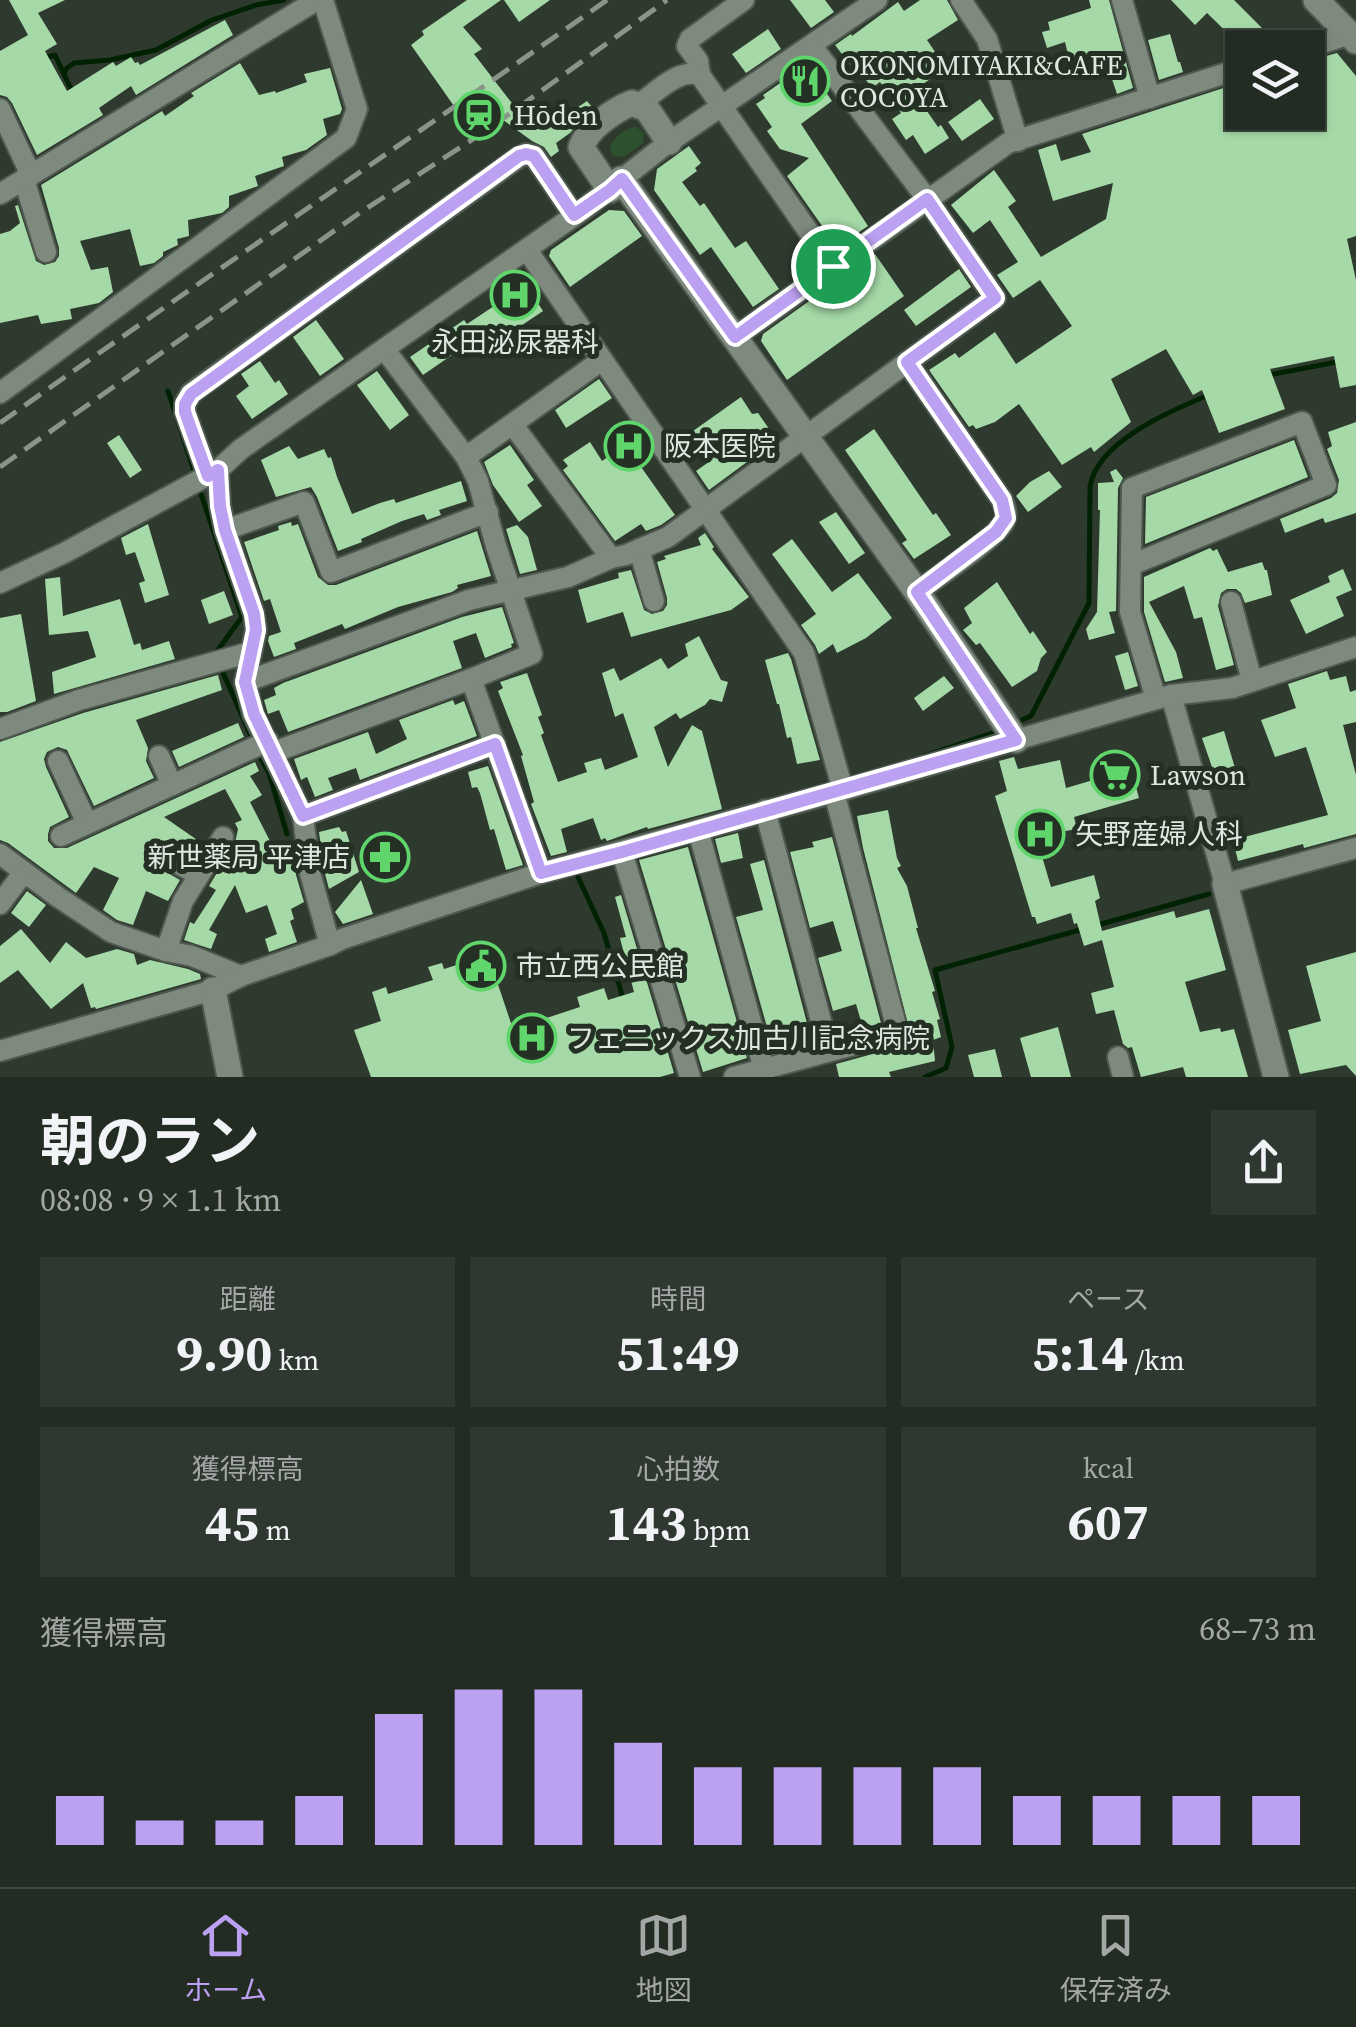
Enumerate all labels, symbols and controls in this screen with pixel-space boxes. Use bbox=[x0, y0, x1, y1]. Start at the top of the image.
map controls bbox=[1225, 30, 1325, 130]
button: layers bbox=[1225, 30, 1325, 130]
place label: OKONOMIYAKI&CAFE COCOYA bbox=[840, 46, 1123, 116]
restaurant icon: OKONOMIYAKI&CAFE COCOYA bbox=[779, 55, 831, 107]
station icon: Hōden bbox=[453, 89, 505, 141]
place label: Hōden bbox=[514, 96, 598, 134]
pin bbox=[791, 224, 876, 309]
icon: arrive bbox=[806, 239, 861, 294]
hospital icon: 永田泌尿器科 bbox=[489, 269, 541, 321]
place label: 永田泌尿器科 bbox=[431, 323, 599, 361]
hospital icon: 阪本医院 bbox=[603, 420, 655, 472]
place label: 阪本医院 bbox=[664, 427, 776, 465]
supermarket icon: Lawson bbox=[1089, 749, 1141, 801]
place label: Lawson bbox=[1150, 756, 1246, 794]
hospital icon: 矢野産婦人科 bbox=[1014, 808, 1066, 860]
place label: 矢野産婦人科 bbox=[1075, 815, 1243, 853]
pharmacy icon: 新世薬局 平津店 bbox=[359, 831, 411, 883]
place label: 新世薬局 平津店 bbox=[147, 838, 350, 876]
public building icon: 市立西公民館 bbox=[455, 940, 507, 992]
place label: 市立西公民館 bbox=[516, 947, 684, 985]
hospital icon: フェニックス加古川記念病院 bbox=[506, 1012, 558, 1064]
place label: フェニックス加古川記念病院 bbox=[567, 1019, 930, 1057]
text: 朝のラン bbox=[40, 1103, 260, 1178]
button: share bbox=[1211, 1110, 1316, 1215]
text: 08:08 · 9 × 1.1 km bbox=[40, 1178, 281, 1222]
text: 距離 bbox=[220, 1280, 276, 1318]
text: 時間 bbox=[650, 1280, 706, 1318]
text: ペース bbox=[1067, 1280, 1150, 1318]
text: 9.90 bbox=[176, 1318, 272, 1387]
text: 51:49 bbox=[616, 1318, 740, 1387]
text: 5:14 bbox=[1032, 1318, 1128, 1387]
text: km bbox=[272, 1341, 319, 1379]
text: /km bbox=[1128, 1341, 1185, 1379]
text: kcal bbox=[1083, 1449, 1134, 1487]
text: 獲得標高 bbox=[192, 1450, 304, 1488]
text: 心拍数 bbox=[636, 1450, 720, 1488]
text: 607 bbox=[1068, 1487, 1149, 1556]
text: 45 bbox=[205, 1488, 259, 1557]
text: 143 bbox=[605, 1488, 687, 1557]
text: m bbox=[259, 1511, 291, 1549]
text: bpm bbox=[687, 1511, 751, 1549]
text: 68–73 m bbox=[1199, 1607, 1316, 1651]
text: 獲得標高 bbox=[40, 1611, 168, 1655]
tab: ホーム bbox=[184, 1908, 267, 2009]
tab: 地図 bbox=[636, 1908, 692, 2009]
tab: 保存済み bbox=[1060, 1908, 1172, 2009]

